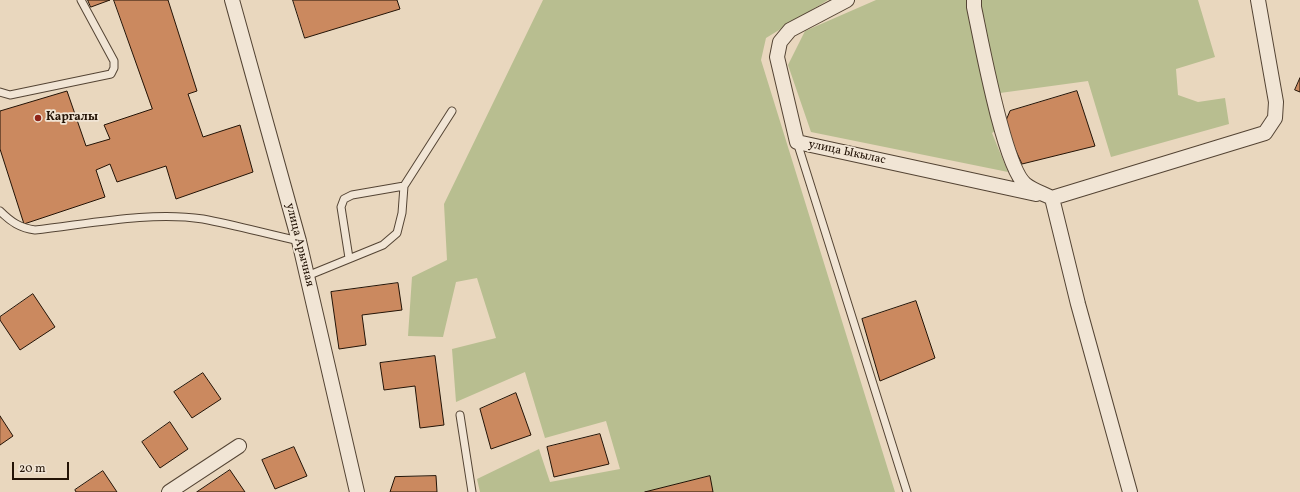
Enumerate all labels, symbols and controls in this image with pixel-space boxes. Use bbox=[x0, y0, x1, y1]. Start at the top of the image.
place label: Каргалы bbox=[46, 111, 98, 125]
marker: Каргалы bbox=[33, 113, 43, 123]
street label: улица Ыкылас bbox=[807, 138, 887, 168]
street label: улица Арычная bbox=[282, 202, 316, 288]
scale bar bbox=[14, 454, 71, 480]
text: 20 m bbox=[19, 461, 46, 477]

